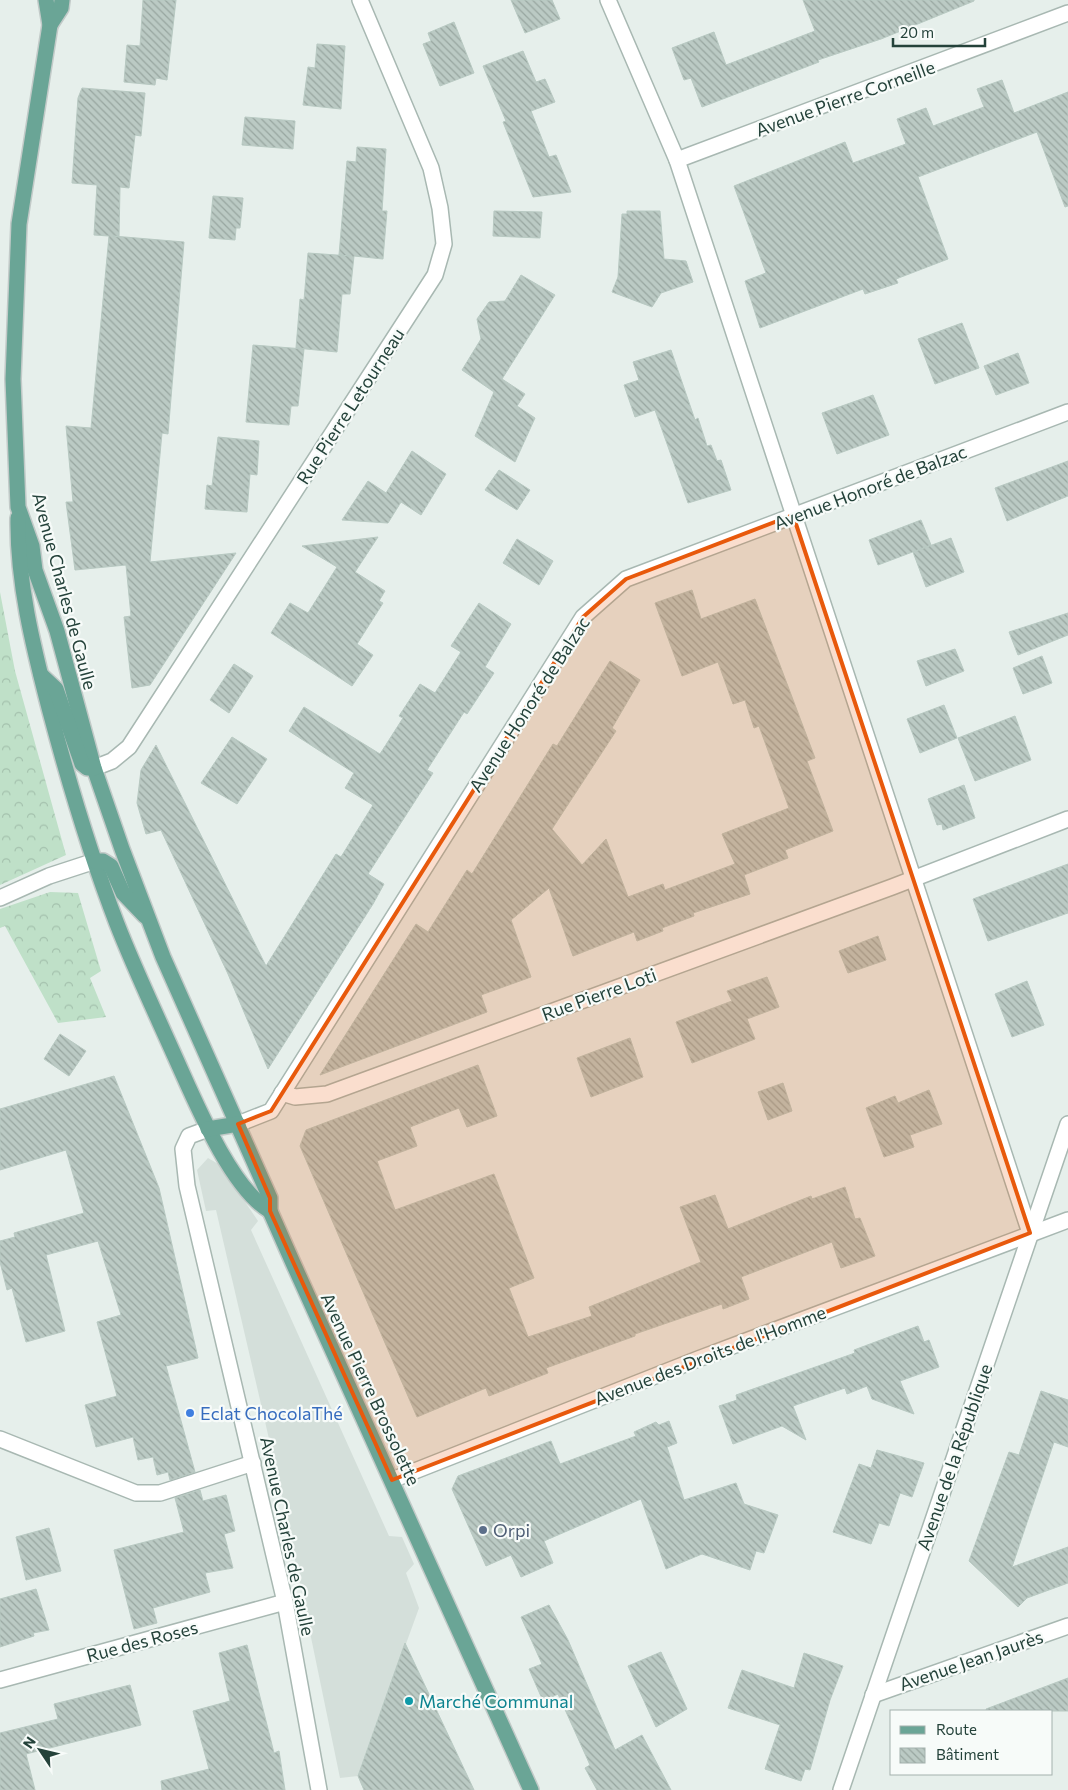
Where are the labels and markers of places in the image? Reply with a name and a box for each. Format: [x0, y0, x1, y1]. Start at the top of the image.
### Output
place label: Eclat ChocolaThé [200, 1402, 343, 1424]
marker: Eclat ChocolaThé [184, 1407, 196, 1419]
place label: Orpi [493, 1519, 530, 1541]
marker: Orpi [477, 1524, 489, 1536]
place label: Marché Communal [419, 1690, 573, 1712]
marker: Marché Communal [403, 1695, 415, 1707]

